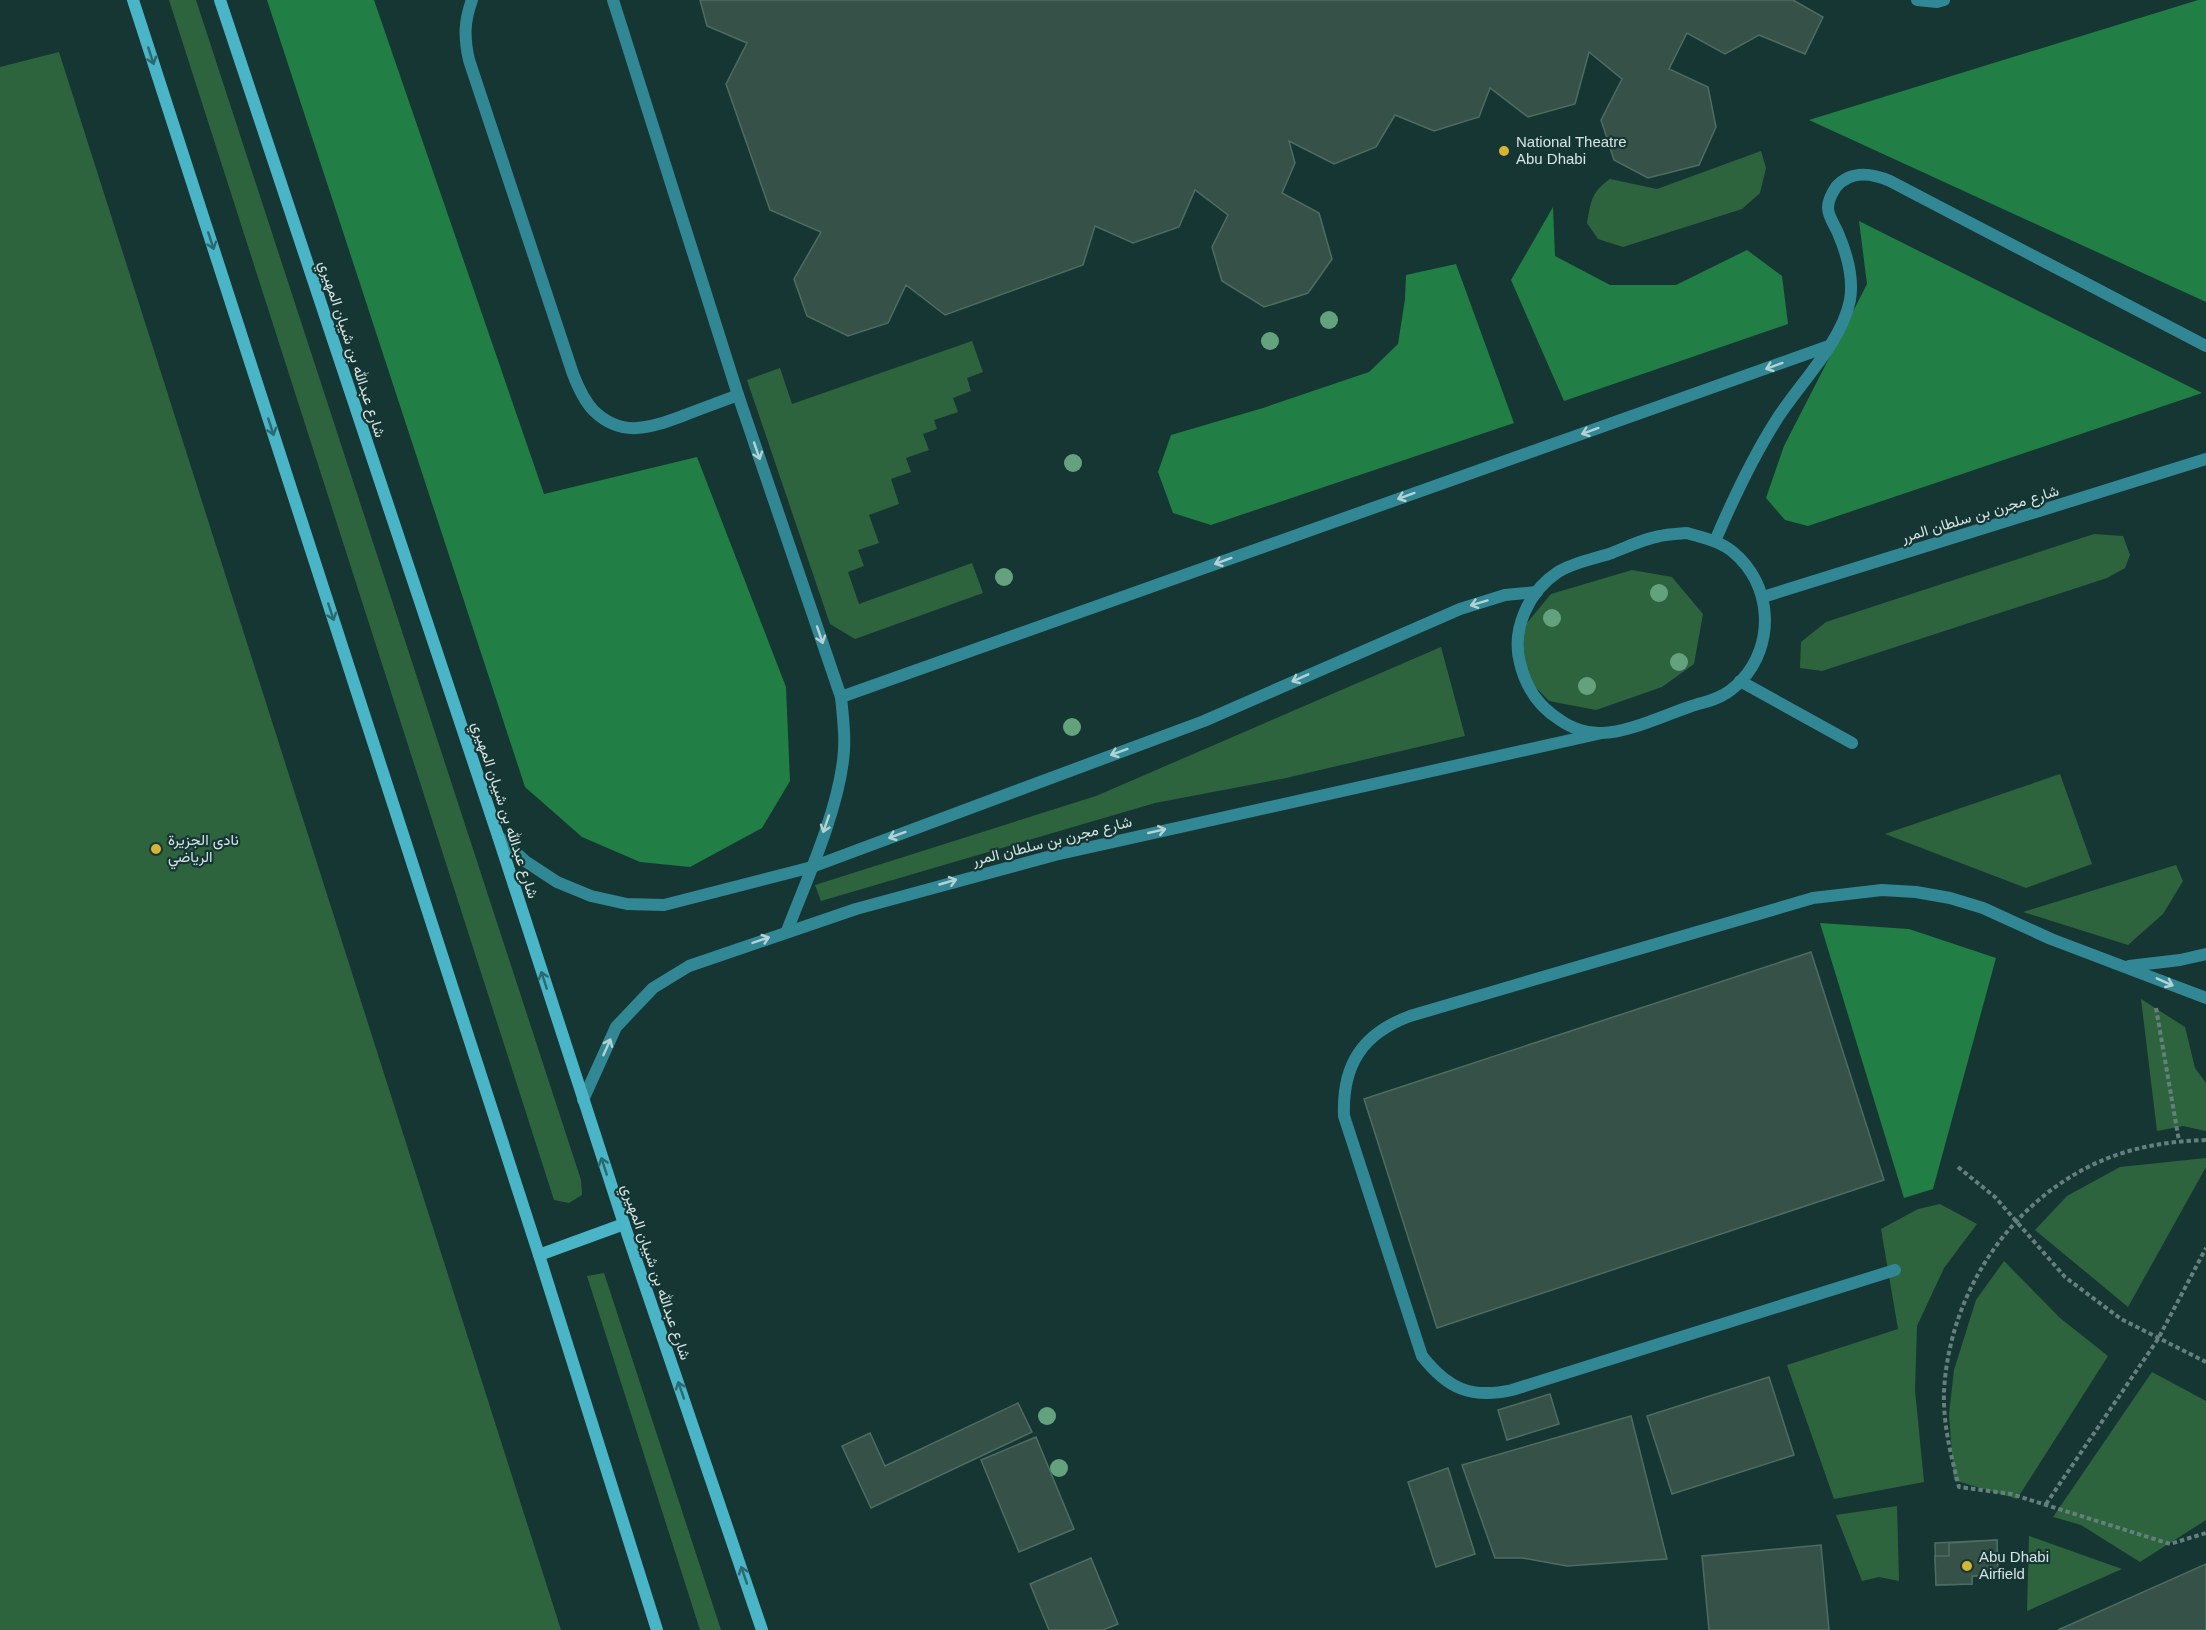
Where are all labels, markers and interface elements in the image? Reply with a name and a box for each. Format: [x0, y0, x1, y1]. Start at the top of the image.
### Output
one-way arrow [147, 46, 158, 65]
place label: National Theatre Abu Dhabi [1516, 133, 1627, 167]
marker: National Theatre Abu Dhabi [1497, 144, 1511, 158]
one-way arrow [207, 231, 218, 250]
street label: شارع عبدالله بن شيبان المهيري [311, 258, 389, 441]
one-way arrow [1765, 361, 1784, 372]
one-way arrow [267, 417, 278, 436]
one-way arrow [1581, 427, 1600, 438]
one-way arrow [752, 441, 763, 460]
street label: شارع مجرن بن سلطان المرر [1898, 481, 2062, 549]
one-way arrow [1397, 492, 1416, 503]
one-way arrow [1214, 557, 1232, 568]
one-way arrow [1470, 598, 1489, 609]
one-way arrow [326, 602, 337, 621]
one-way arrow [815, 625, 826, 644]
one-way arrow [1291, 673, 1309, 685]
street label: شارع عبدالله بن شيبان المهيري [464, 719, 542, 902]
one-way arrow [1111, 748, 1129, 759]
street label: شارع مجرن بن سلطان المرر [969, 812, 1134, 872]
one-way arrow [820, 814, 831, 833]
one-way arrow [1148, 825, 1167, 837]
one-way arrow [888, 830, 907, 841]
place label: نادى الجزيرة الرياضي [168, 831, 239, 870]
marker: نادى الجزيرة الرياضي [149, 842, 163, 856]
one-way arrow [938, 876, 957, 888]
one-way arrow [751, 934, 770, 945]
one-way arrow [538, 971, 549, 990]
one-way arrow [2156, 977, 2174, 988]
one-way arrow [602, 1038, 613, 1056]
one-way arrow [598, 1157, 609, 1176]
street label: شارع عبدالله بن شيبان المهيري [614, 1182, 695, 1364]
one-way arrow [674, 1381, 685, 1400]
place label: Abu Dhabi Airfield [1979, 1548, 2049, 1582]
marker: Abu Dhabi Airfield [1960, 1559, 1974, 1573]
one-way arrow [737, 1566, 748, 1585]

